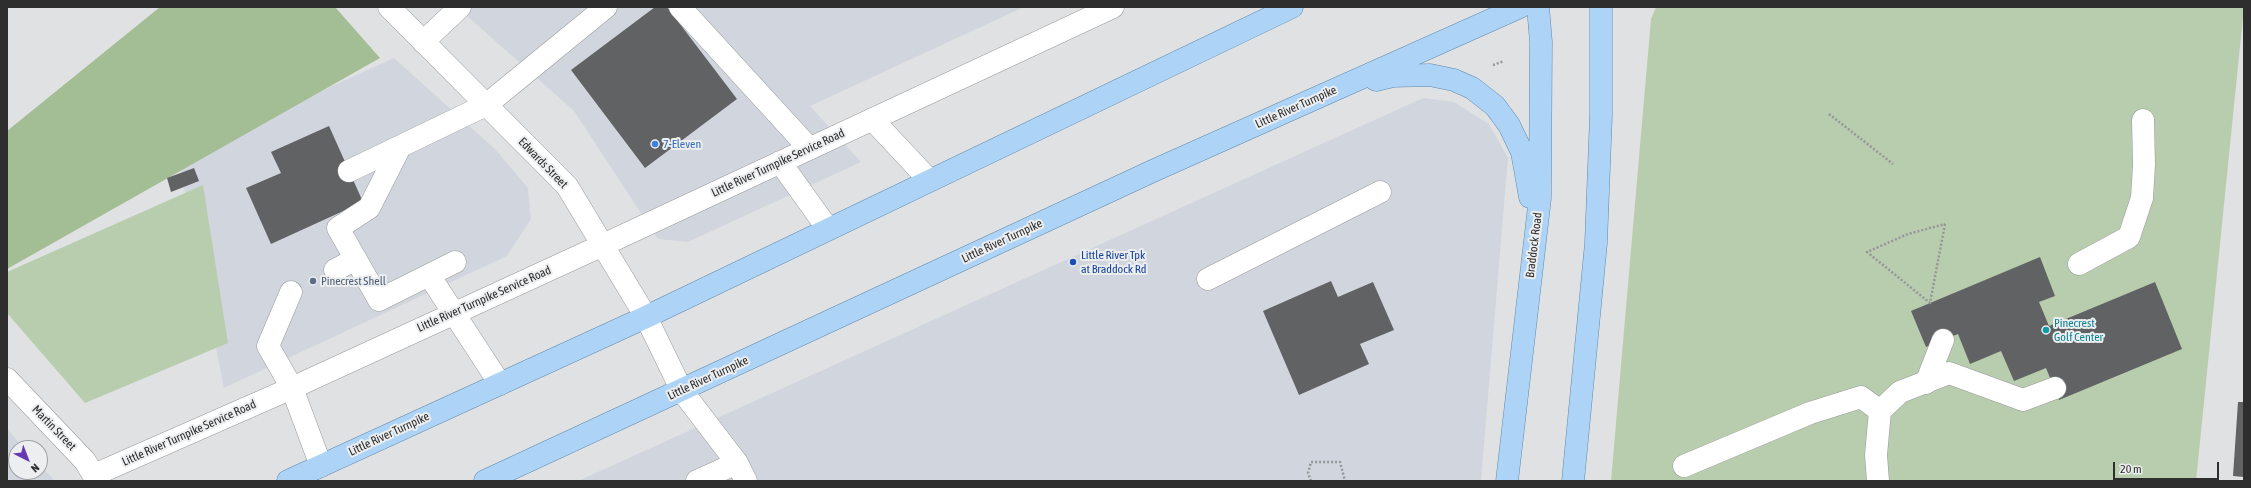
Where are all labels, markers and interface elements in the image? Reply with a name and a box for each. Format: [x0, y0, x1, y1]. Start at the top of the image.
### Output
street label: Little River Turnpike [1253, 83, 1339, 131]
street label: Little River Turnpike Service Road [709, 126, 847, 200]
street label: Edwards Street [515, 135, 571, 191]
place label: 7-Eleven [663, 137, 701, 151]
marker: 7-Eleven [650, 139, 660, 149]
street label: Braddock Road [1523, 211, 1545, 279]
street label: Little River Turnpike [959, 216, 1045, 266]
place label: Little River Tpk at Braddock Rd [1081, 248, 1146, 276]
marker: Little River Tpk at Braddock Rd [1068, 257, 1078, 267]
street label: Little River Turnpike Service Road [415, 263, 553, 335]
place label: Pinecrest Shell [321, 274, 386, 288]
marker: Pinecrest Shell [308, 276, 318, 286]
place label: Pinecrest Golf Center [2054, 316, 2103, 344]
marker: Pinecrest Golf Center [2041, 325, 2051, 335]
street label: Little River Turnpike [665, 353, 751, 403]
street label: Little River Turnpike Service Road [120, 397, 258, 469]
street label: Martin Street [29, 402, 79, 454]
street label: Little River Turnpike [346, 409, 432, 459]
north arrow [8, 440, 48, 480]
scale bar [2115, 454, 2221, 480]
text: N [29, 462, 42, 475]
text: 20 m [2120, 462, 2142, 476]

